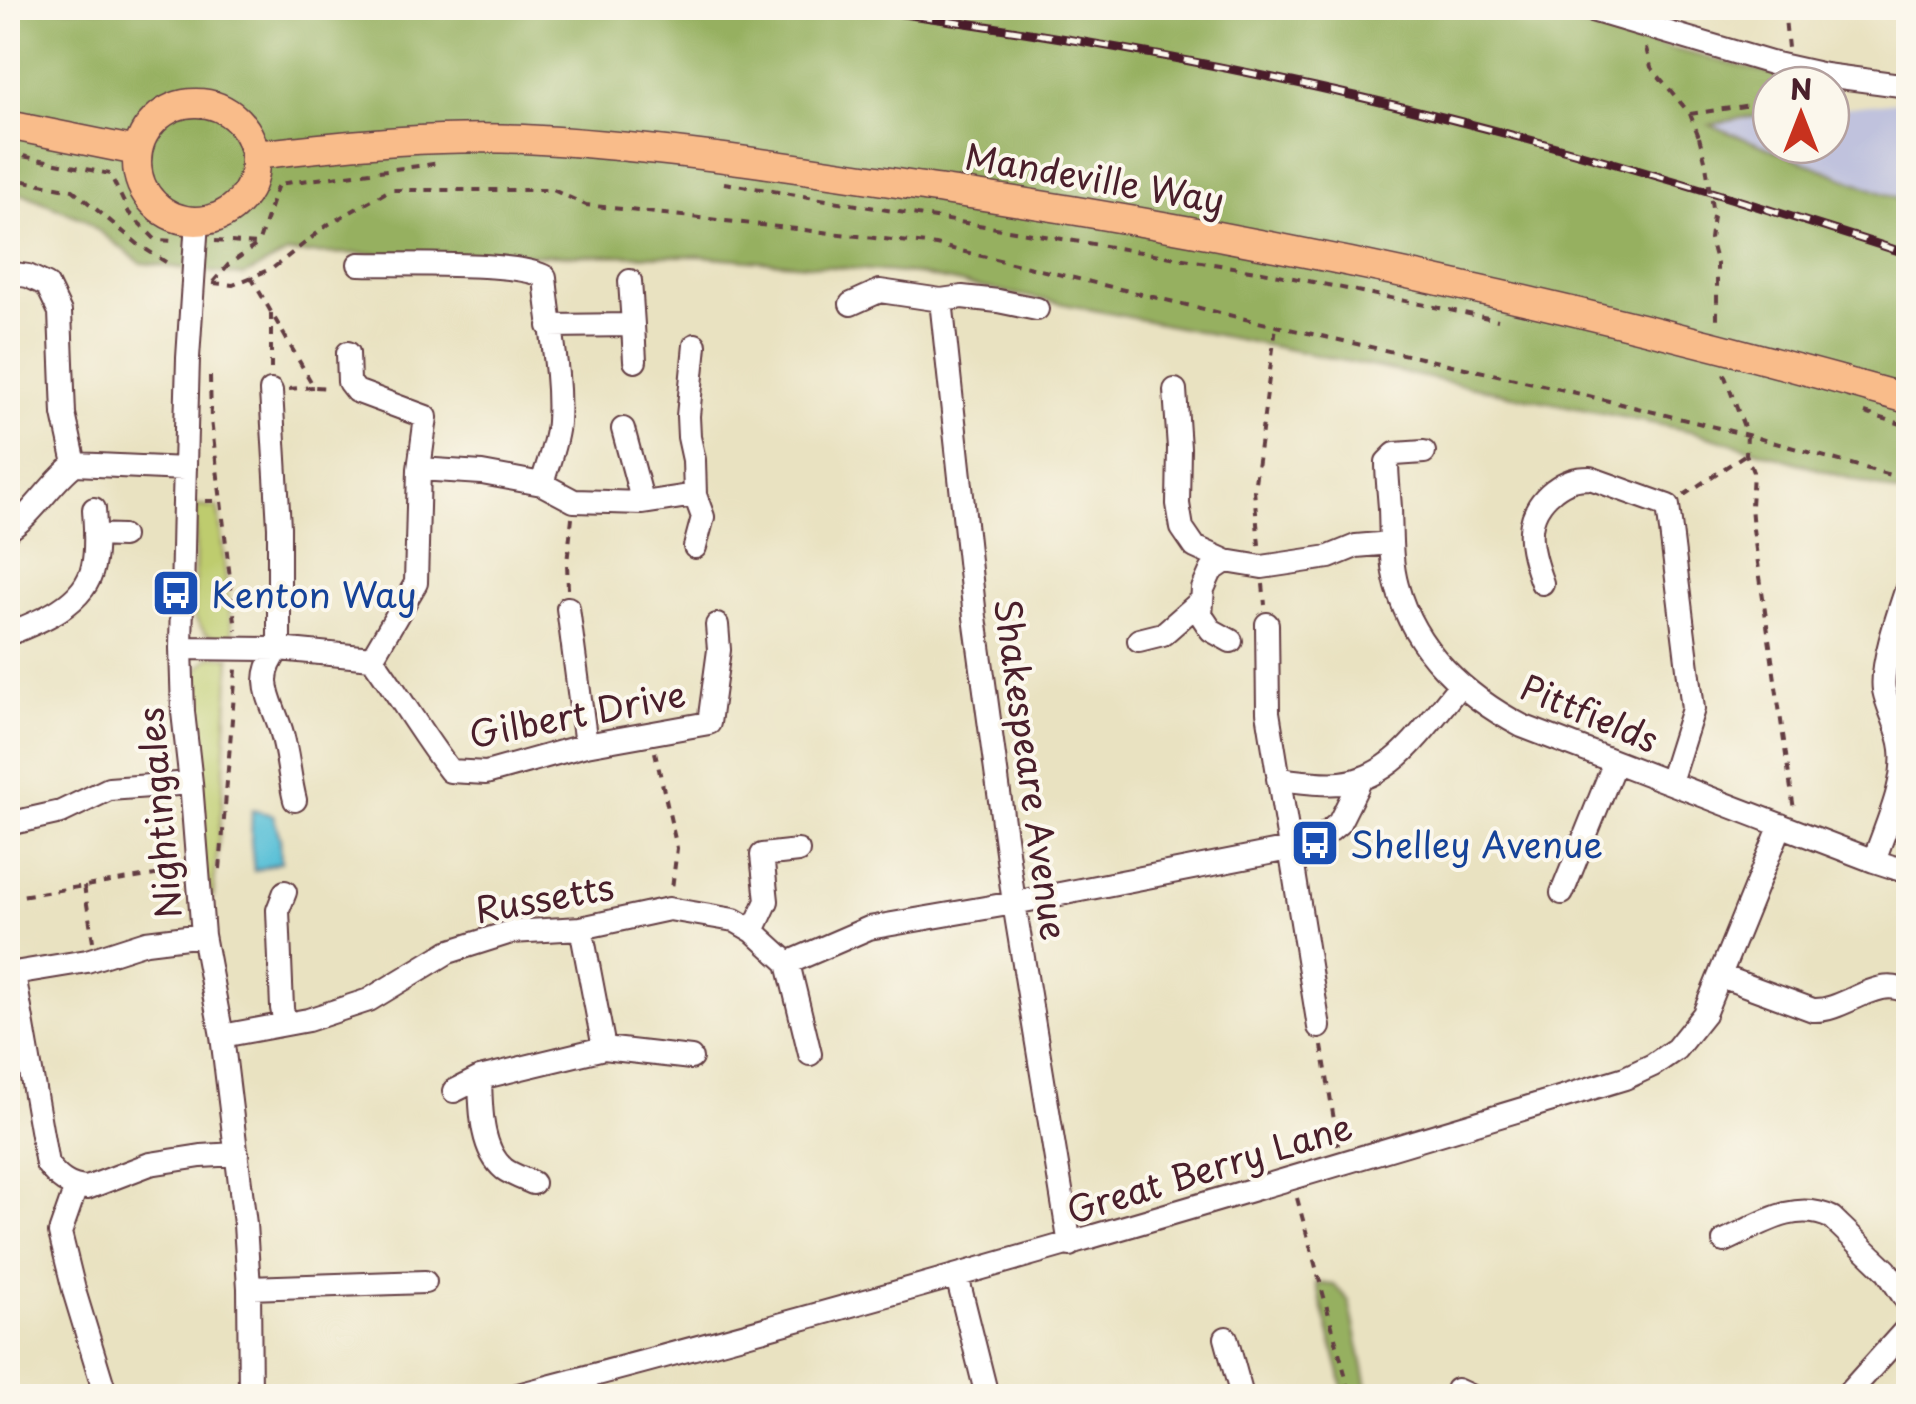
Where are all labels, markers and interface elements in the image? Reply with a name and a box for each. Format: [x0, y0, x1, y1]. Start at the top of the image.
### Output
north arrow [1751, 65, 1851, 165]
text: N [1790, 67, 1812, 110]
street label: Mandeville Way [961, 128, 1229, 226]
bus stop icon: Kenton Way [150, 567, 202, 619]
place label: Kenton Way [211, 567, 417, 620]
street label: Shakespeare Avenue [982, 595, 1082, 943]
street label: Pittfields [1513, 659, 1667, 765]
street label: Gilbert Drive [464, 666, 690, 760]
street label: Nightingales [122, 705, 194, 921]
bus stop icon: Shelley Avenue [1289, 817, 1341, 869]
place label: Shelley Avenue [1350, 817, 1603, 870]
street label: Russetts [470, 859, 618, 935]
street label: Great Berry Lane [1060, 1098, 1358, 1236]

